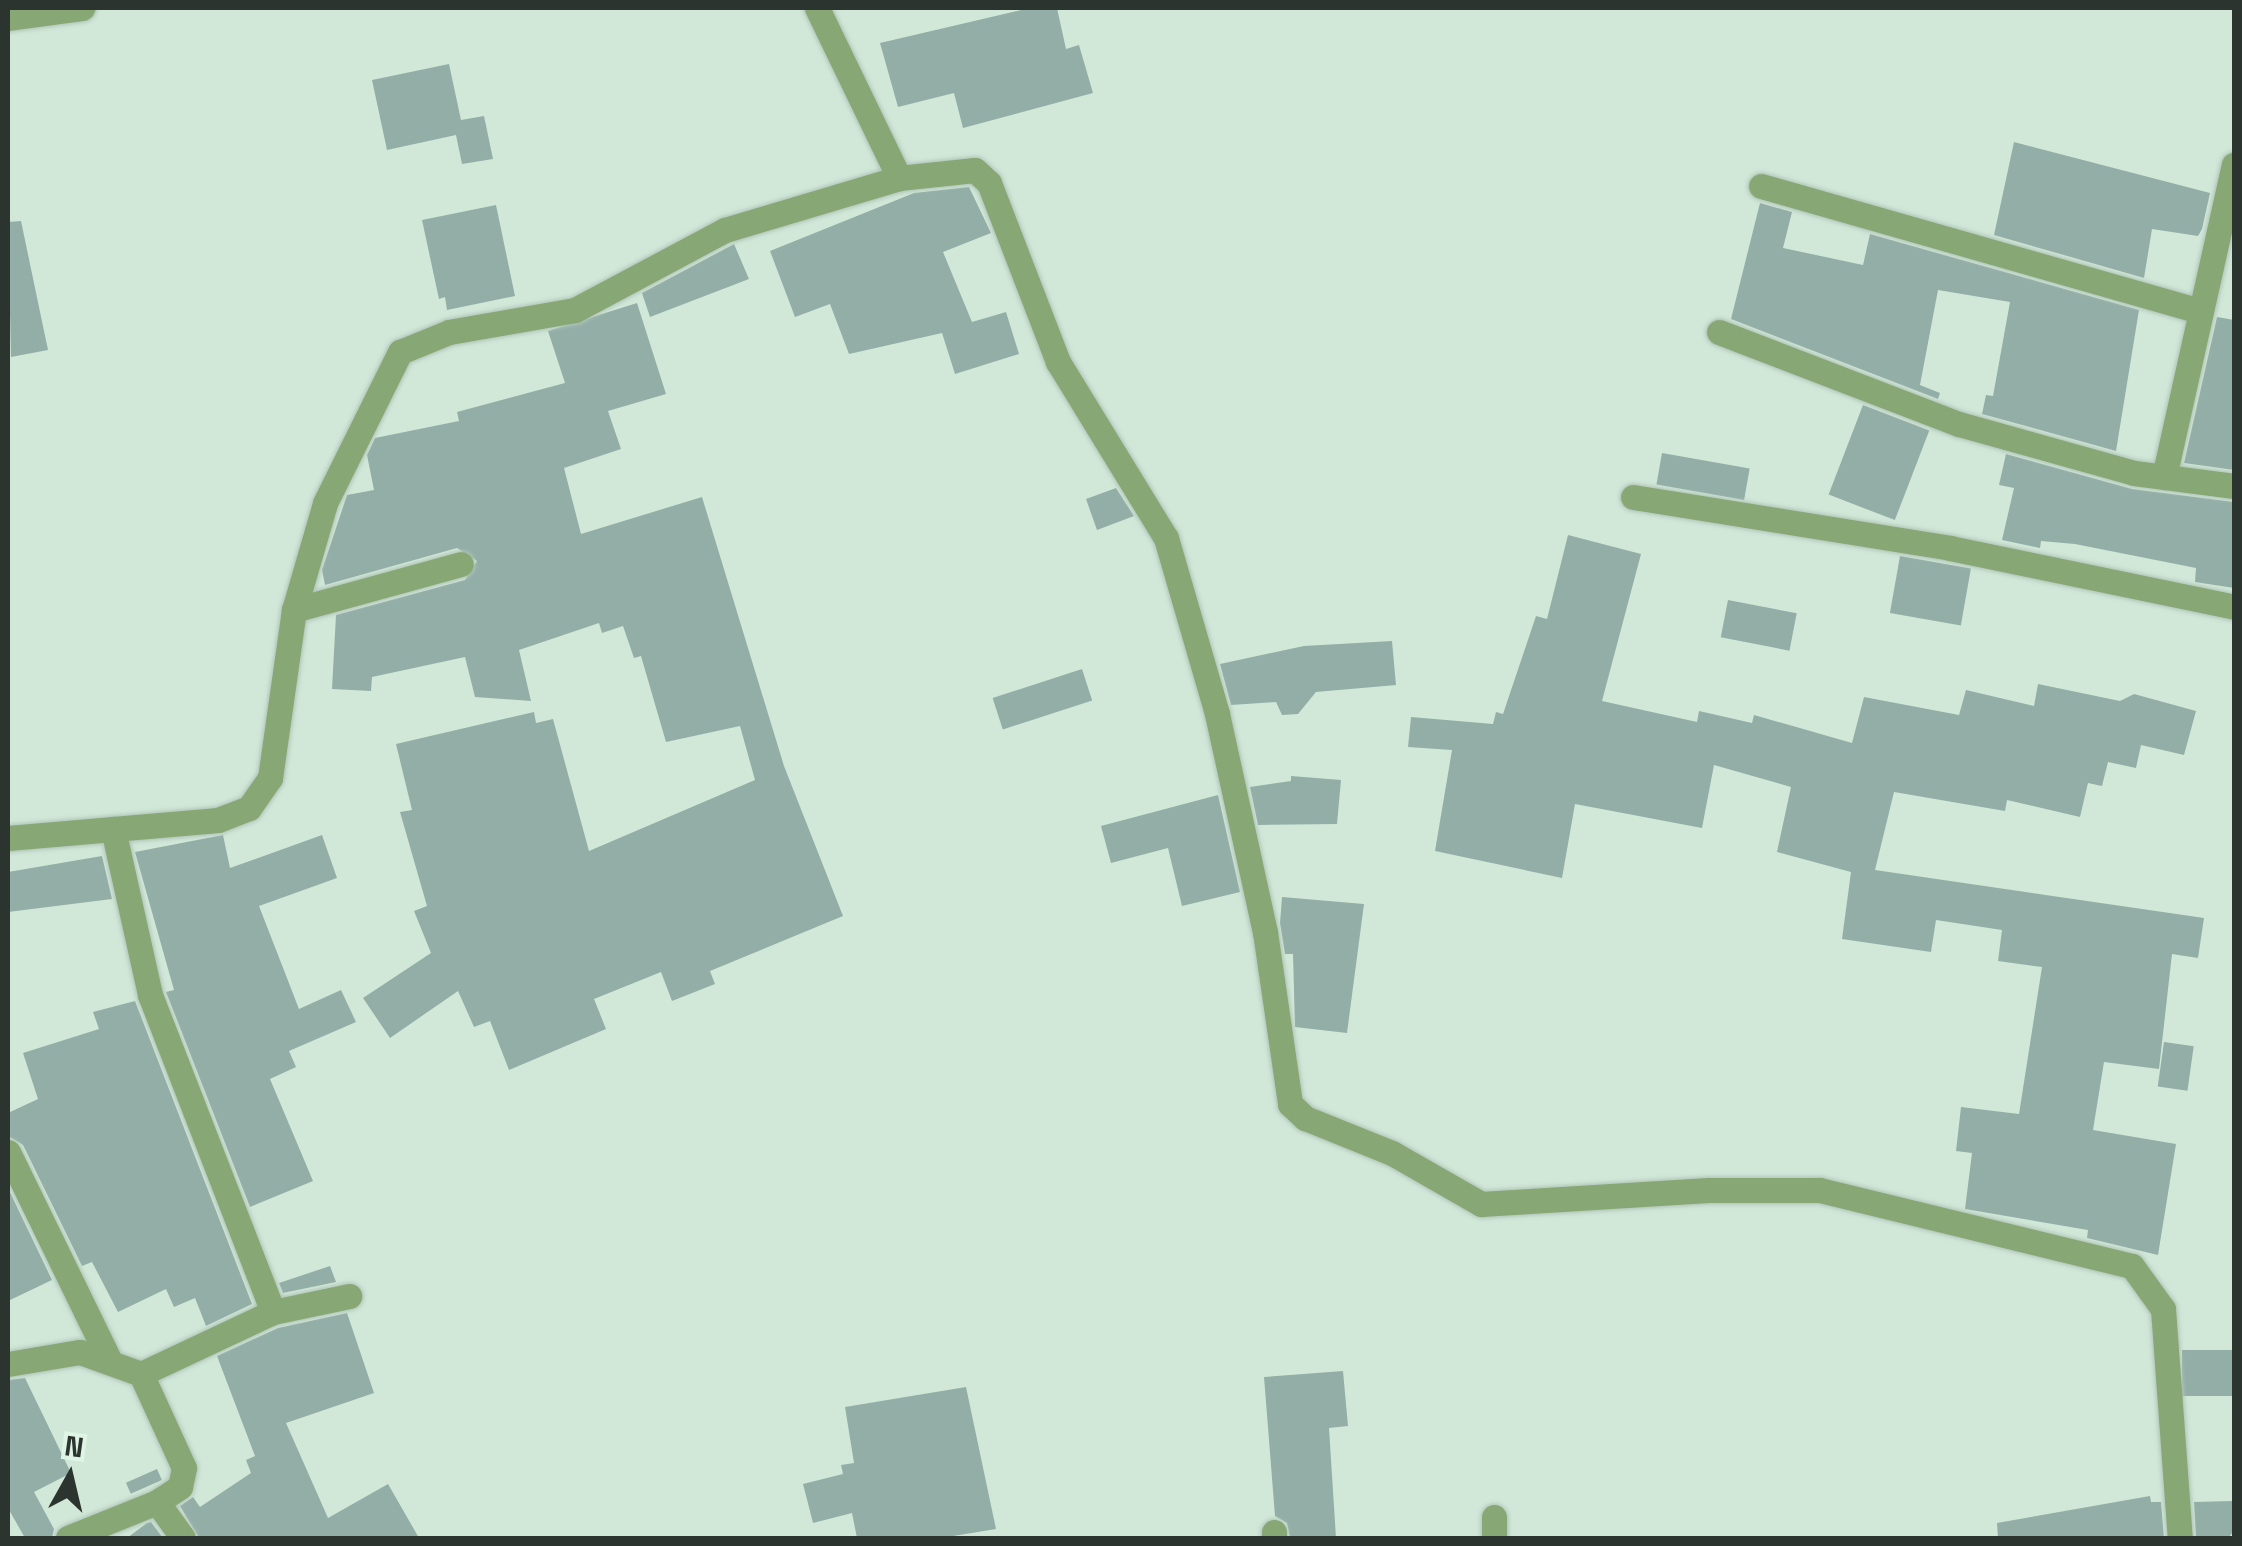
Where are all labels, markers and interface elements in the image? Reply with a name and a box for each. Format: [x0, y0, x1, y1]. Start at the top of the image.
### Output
north arrow [20, 1426, 120, 1526]
text: N [62, 1427, 86, 1465]

